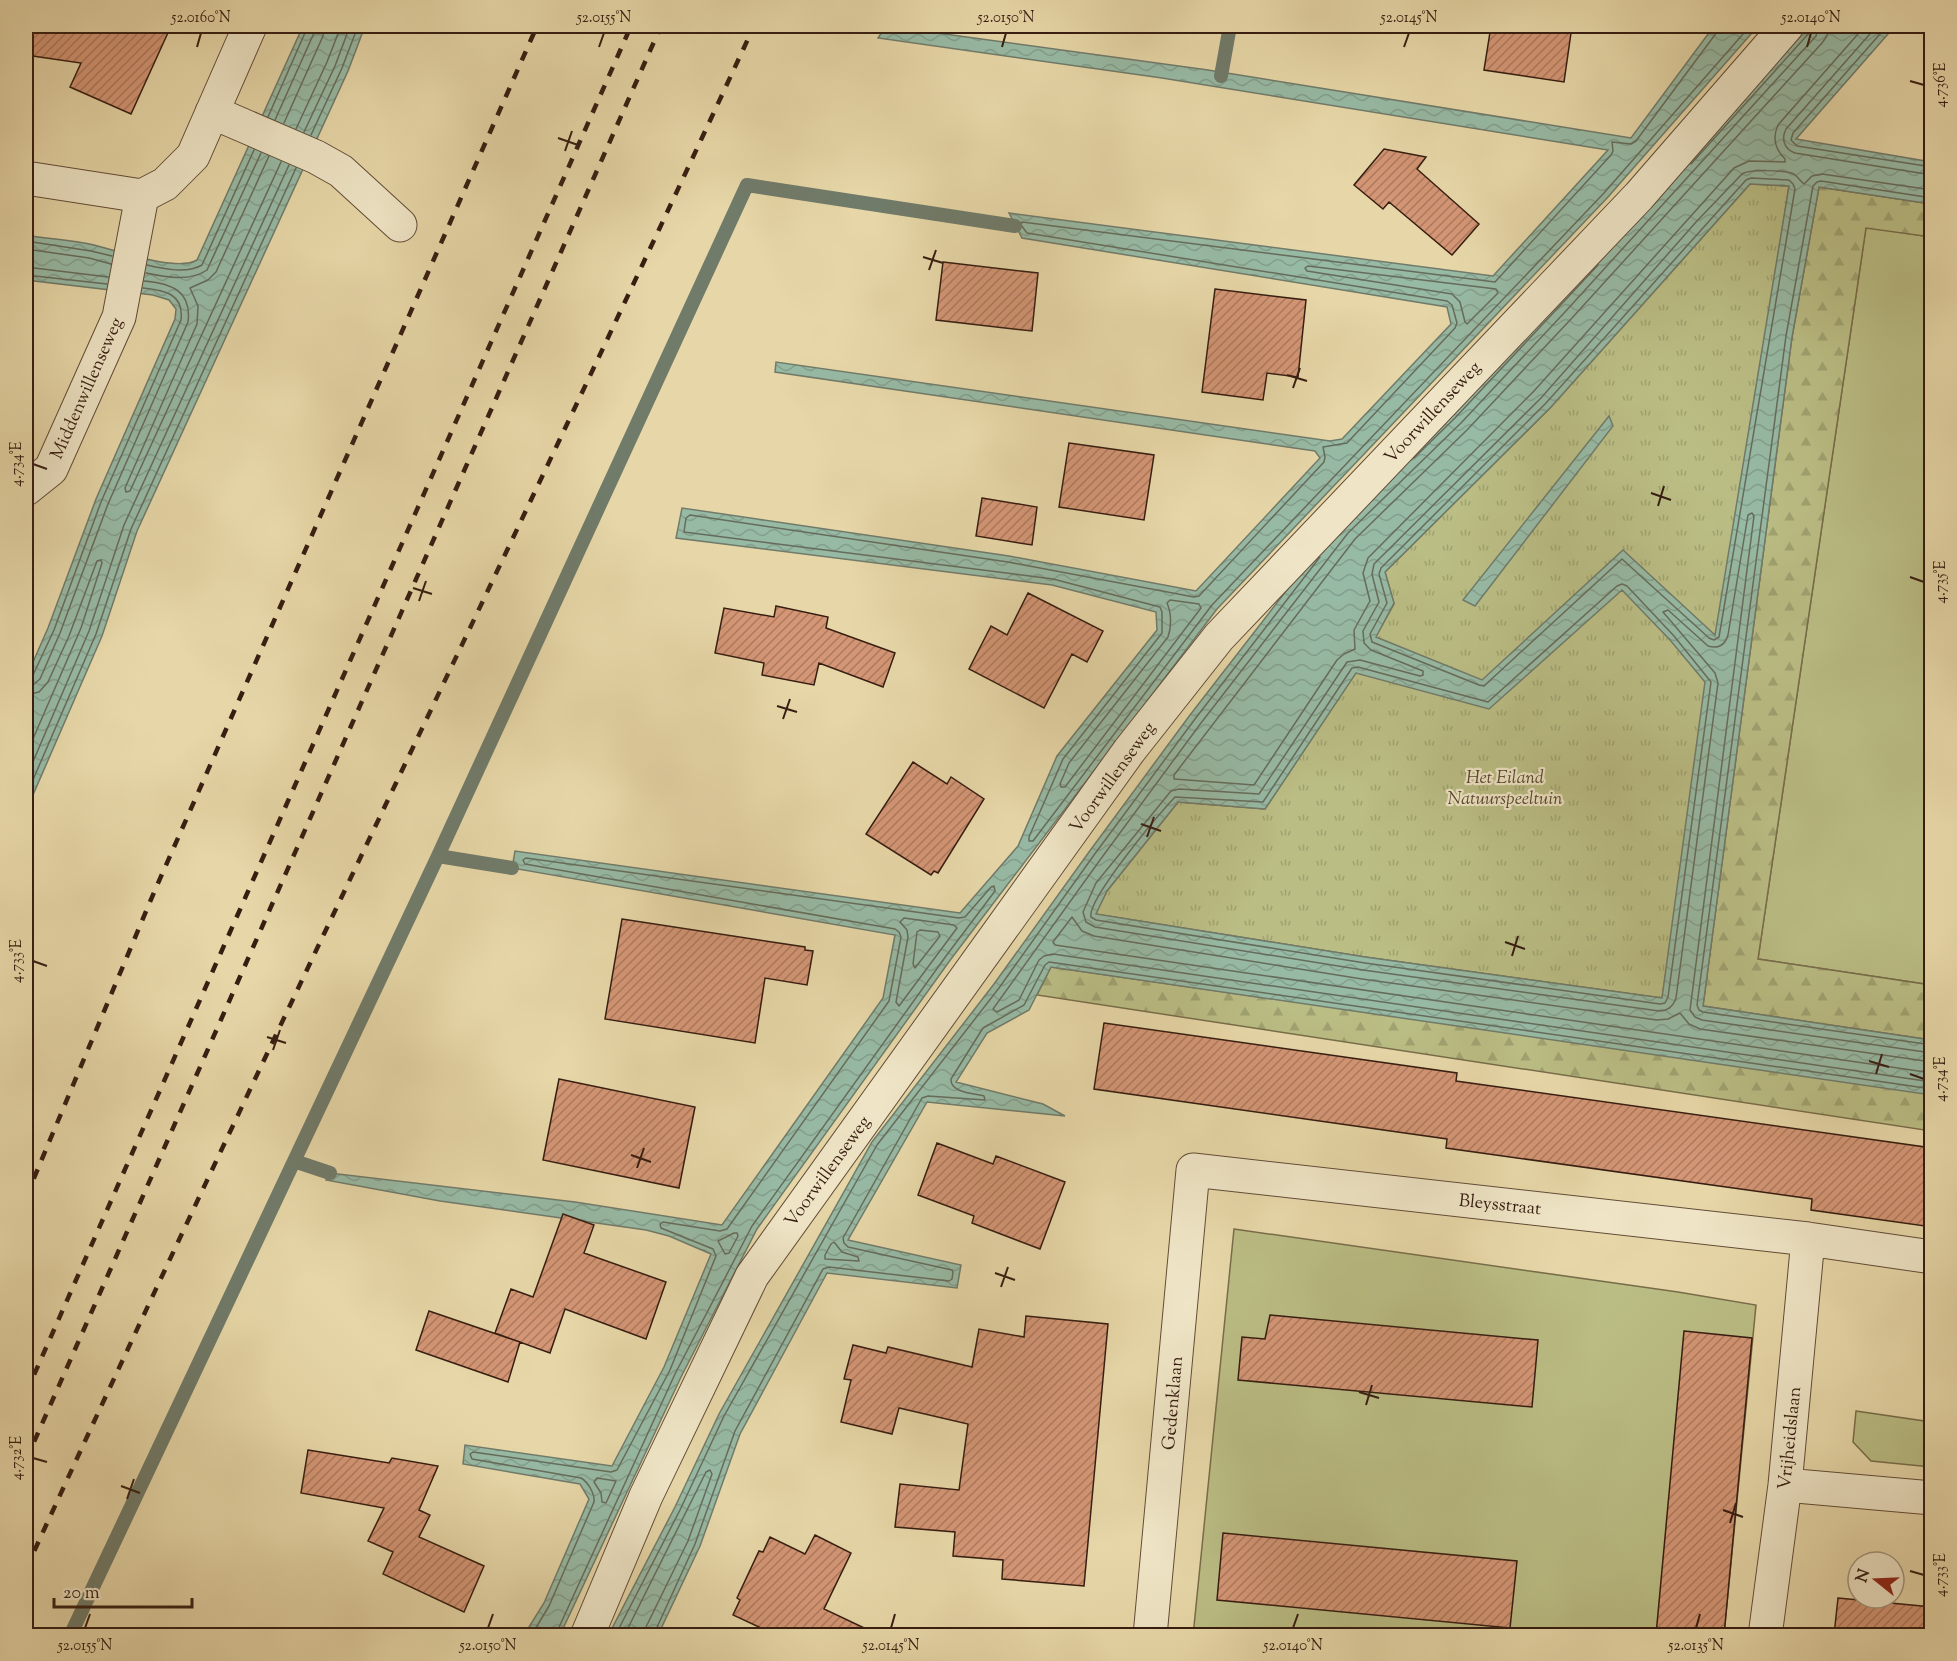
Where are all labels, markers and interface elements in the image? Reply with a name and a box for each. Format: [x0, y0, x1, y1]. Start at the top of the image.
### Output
text: 52.0160°N [170, 8, 231, 29]
text: 52.0155°N [576, 8, 631, 29]
text: 52.0150°N [976, 8, 1035, 29]
text: 52.0145°N [1380, 8, 1438, 29]
text: 52.0140°N [1780, 8, 1841, 29]
text: 4.736°E [1931, 62, 1952, 108]
street label: Middenwillenseweg [45, 314, 131, 464]
street label: Voorwillenseweg [1379, 356, 1488, 470]
text: 4.734°E [7, 441, 28, 487]
text: 4.735°E [1931, 561, 1952, 604]
street label: Voorwillenseweg [1064, 717, 1163, 839]
park label: Het Eiland Natuurspeeltuin [1447, 766, 1563, 813]
text: 4.733°E [7, 939, 28, 983]
text: 4.734°E [1931, 1056, 1952, 1102]
street label: Voorwillenseweg [779, 1111, 878, 1233]
street label: Bleysstraat [1457, 1189, 1542, 1223]
street label: Gedenklaan [1157, 1355, 1191, 1451]
street label: Vrijheidslaan [1773, 1385, 1809, 1491]
text: 4.732°E [7, 1436, 28, 1480]
north arrow [1846, 1550, 1906, 1610]
text: 4.733°E [1931, 1553, 1952, 1597]
text: N [1851, 1566, 1877, 1586]
scale bar [54, 1571, 192, 1609]
text: 20 m [63, 1581, 100, 1607]
text: 52.0155°N [57, 1636, 112, 1657]
text: 52.0150°N [458, 1636, 517, 1657]
text: 52.0145°N [862, 1636, 920, 1657]
text: 52.0140°N [1262, 1636, 1323, 1657]
text: 52.0135°N [1667, 1636, 1724, 1657]

